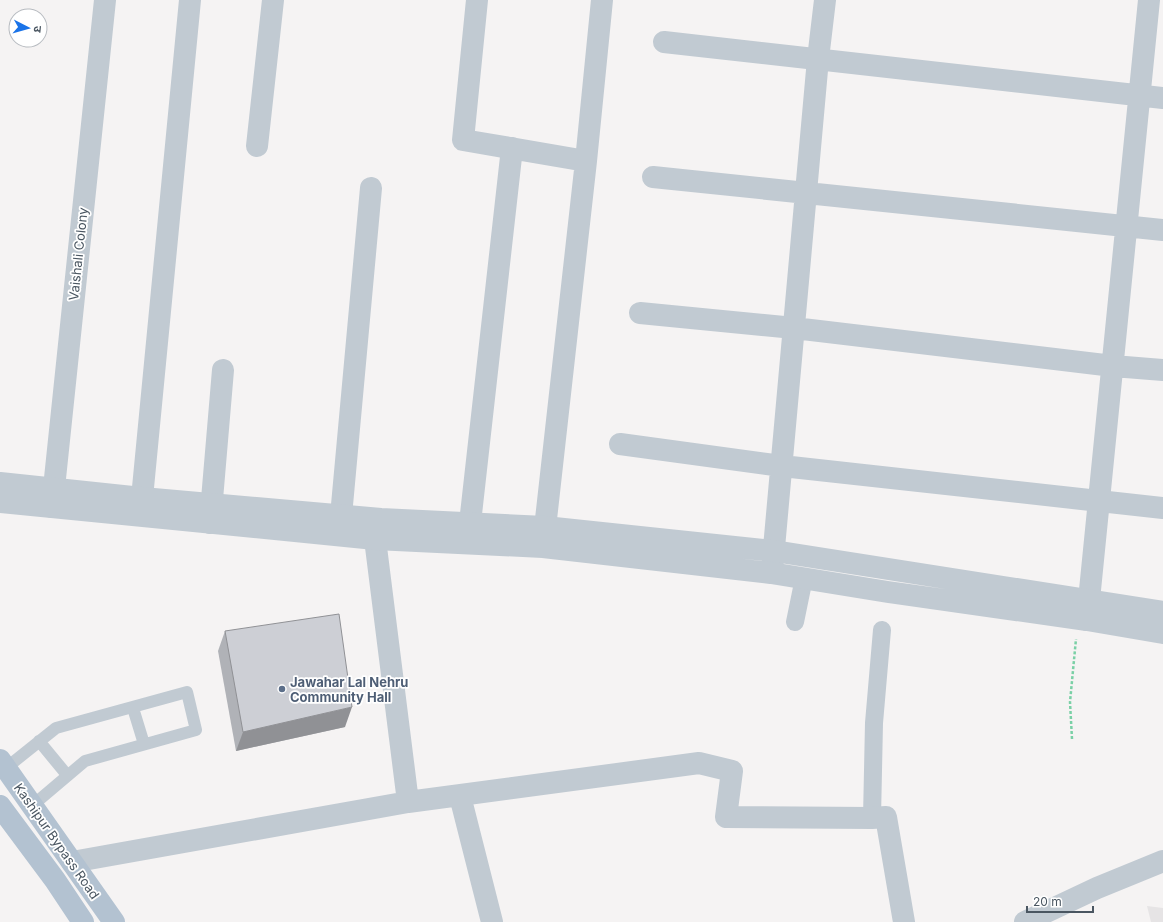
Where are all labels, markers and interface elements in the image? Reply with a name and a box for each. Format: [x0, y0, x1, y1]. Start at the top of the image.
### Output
north arrow [8, 8, 48, 48]
text: उ [31, 25, 45, 34]
street label: Vaishali Colony [65, 207, 91, 301]
place label: Jawahar Lal Nehru Community Hall [290, 674, 408, 705]
marker: Jawahar Lal Nehru Community Hall [277, 684, 287, 694]
street label: Kashipur Bypass Road [11, 780, 103, 902]
scale bar [1027, 888, 1093, 914]
text: 20 m [1033, 894, 1062, 909]

